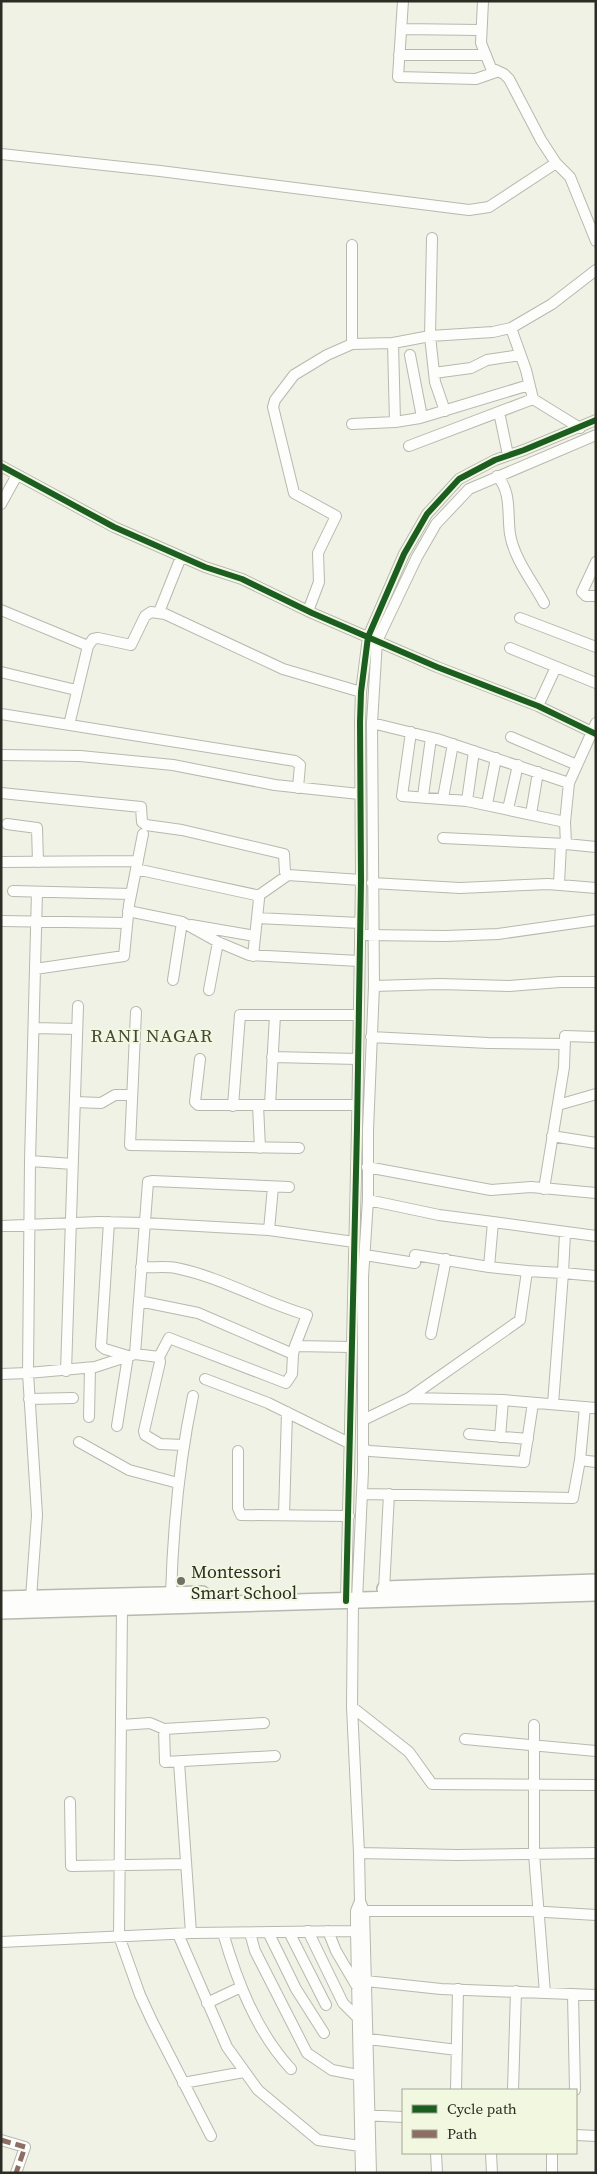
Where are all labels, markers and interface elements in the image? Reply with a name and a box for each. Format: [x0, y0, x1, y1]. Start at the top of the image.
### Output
district label: RANI NAGAR [91, 1022, 213, 1048]
place label: Montessori Smart School [191, 1559, 297, 1605]
marker: Montessori Smart School [175, 1575, 187, 1587]
legend [402, 2089, 577, 2154]
text: Cycle path [447, 2098, 517, 2119]
text: Path [447, 2123, 477, 2144]

